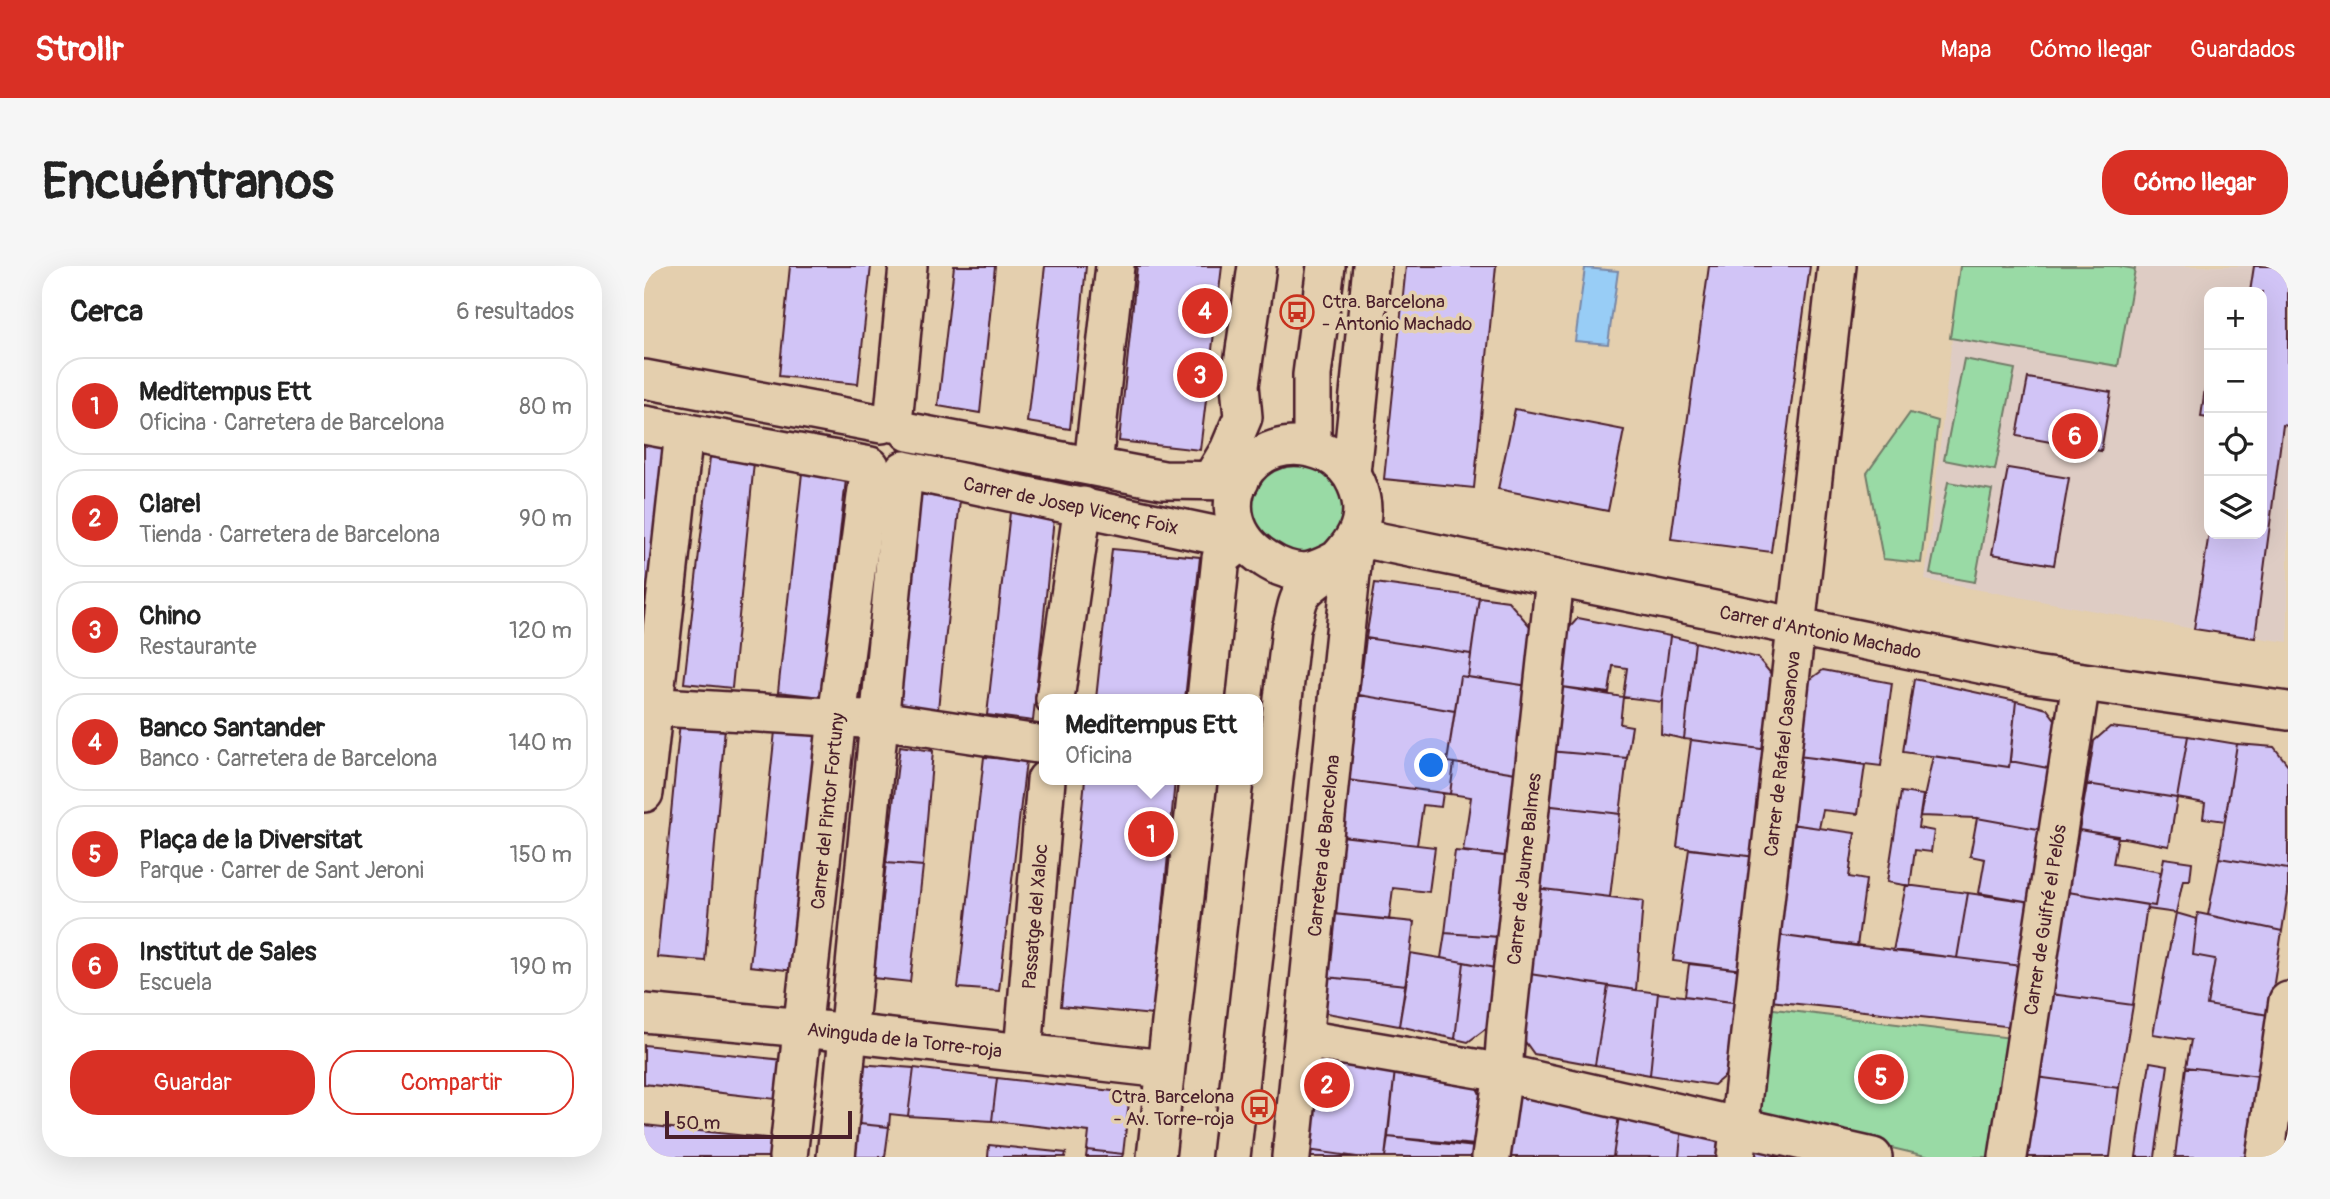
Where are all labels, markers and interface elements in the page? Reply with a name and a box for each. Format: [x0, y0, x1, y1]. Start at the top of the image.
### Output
text: Strollr [35, 29, 124, 70]
text: Mapa [1941, 35, 1992, 64]
text: Cómo llegar [2030, 35, 2152, 64]
text: Guardados [2190, 35, 2295, 64]
button: Cómo llegar [2102, 150, 2288, 215]
text: Encuéntranos [42, 152, 334, 213]
pin: 4 [1182, 285, 1228, 337]
map controls [2204, 287, 2267, 539]
button: + [2204, 287, 2267, 350]
place label: Ctra. Barcelona - Antonio Machado [1322, 290, 1472, 336]
text: Cerca [70, 293, 143, 330]
bus stop icon: Ctra. Barcelona - Antonio Machado [1278, 293, 1316, 331]
text: 6 resultados [456, 297, 574, 326]
pin: 3 [1177, 349, 1223, 401]
button: − [2204, 350, 2267, 413]
text: Meditempus Ett [139, 376, 311, 408]
text: 1 [91, 392, 100, 421]
text: 80 m [519, 392, 572, 421]
text: Oficina · Carretera de Barcelona [139, 408, 445, 437]
pin: 6 [2052, 410, 2098, 462]
button: locate [2204, 413, 2267, 476]
street label: Carrer de Josep Vicenç Foix [961, 472, 1181, 540]
button: layers [2204, 476, 2267, 539]
text: Clarel [139, 488, 201, 520]
text: 2 [89, 504, 101, 533]
text: 90 m [519, 504, 572, 533]
text: Tienda · Carretera de Barcelona [139, 520, 440, 549]
text: Chino [139, 600, 201, 632]
street label: Carrer d'Antonio Machado [1717, 600, 1923, 665]
text: 3 [89, 616, 101, 645]
text: 120 m [509, 616, 572, 645]
text: Restaurante [139, 632, 257, 661]
street label: Carrer de Rafael Casanova [1759, 649, 1806, 858]
popup [1039, 694, 1263, 785]
text: Meditempus Ett [1065, 709, 1237, 741]
text: Banco Santander [139, 712, 325, 744]
street label: Carrer del Pintor Fortuny [806, 712, 850, 911]
text: 4 [88, 728, 102, 757]
text: 140 m [509, 728, 572, 757]
text: Oficina [1065, 741, 1132, 770]
text: Banco · Carretera de Barcelona [139, 744, 437, 773]
your location [1414, 748, 1448, 782]
street label: Carretera de Barcelona [1303, 754, 1345, 938]
street label: Carrer de Jaume Balmes [1502, 771, 1547, 966]
pin: 1 [1128, 808, 1174, 860]
street label: Carrer de Guifré el Pelós [2019, 822, 2072, 1017]
text: Plaça de la Diversitat [139, 824, 362, 856]
text: 5 [89, 840, 101, 869]
text: 150 m [509, 840, 572, 869]
street label: Passatge del Xaloc [1017, 842, 1054, 990]
text: Parque · Carrer de Sant Jeroni [139, 856, 424, 885]
text: Institut de Sales [139, 936, 316, 968]
text: 6 [88, 952, 102, 981]
text: 190 m [510, 952, 572, 981]
text: Escuela [139, 968, 212, 997]
street label: Avinguda de la Torre-roja [806, 1017, 1003, 1063]
button: Guardar [70, 1050, 315, 1115]
button: Compartir [329, 1050, 574, 1115]
pin: 5 [1858, 1051, 1904, 1103]
pin: 2 [1304, 1059, 1350, 1111]
place label: Ctra. Barcelona - Av. Torre-roja [1111, 1085, 1234, 1131]
bus stop icon: Ctra. Barcelona - Av. Torre-roja [1240, 1088, 1278, 1126]
scale bar [665, 1108, 852, 1140]
text: 50 m [676, 1111, 720, 1135]

